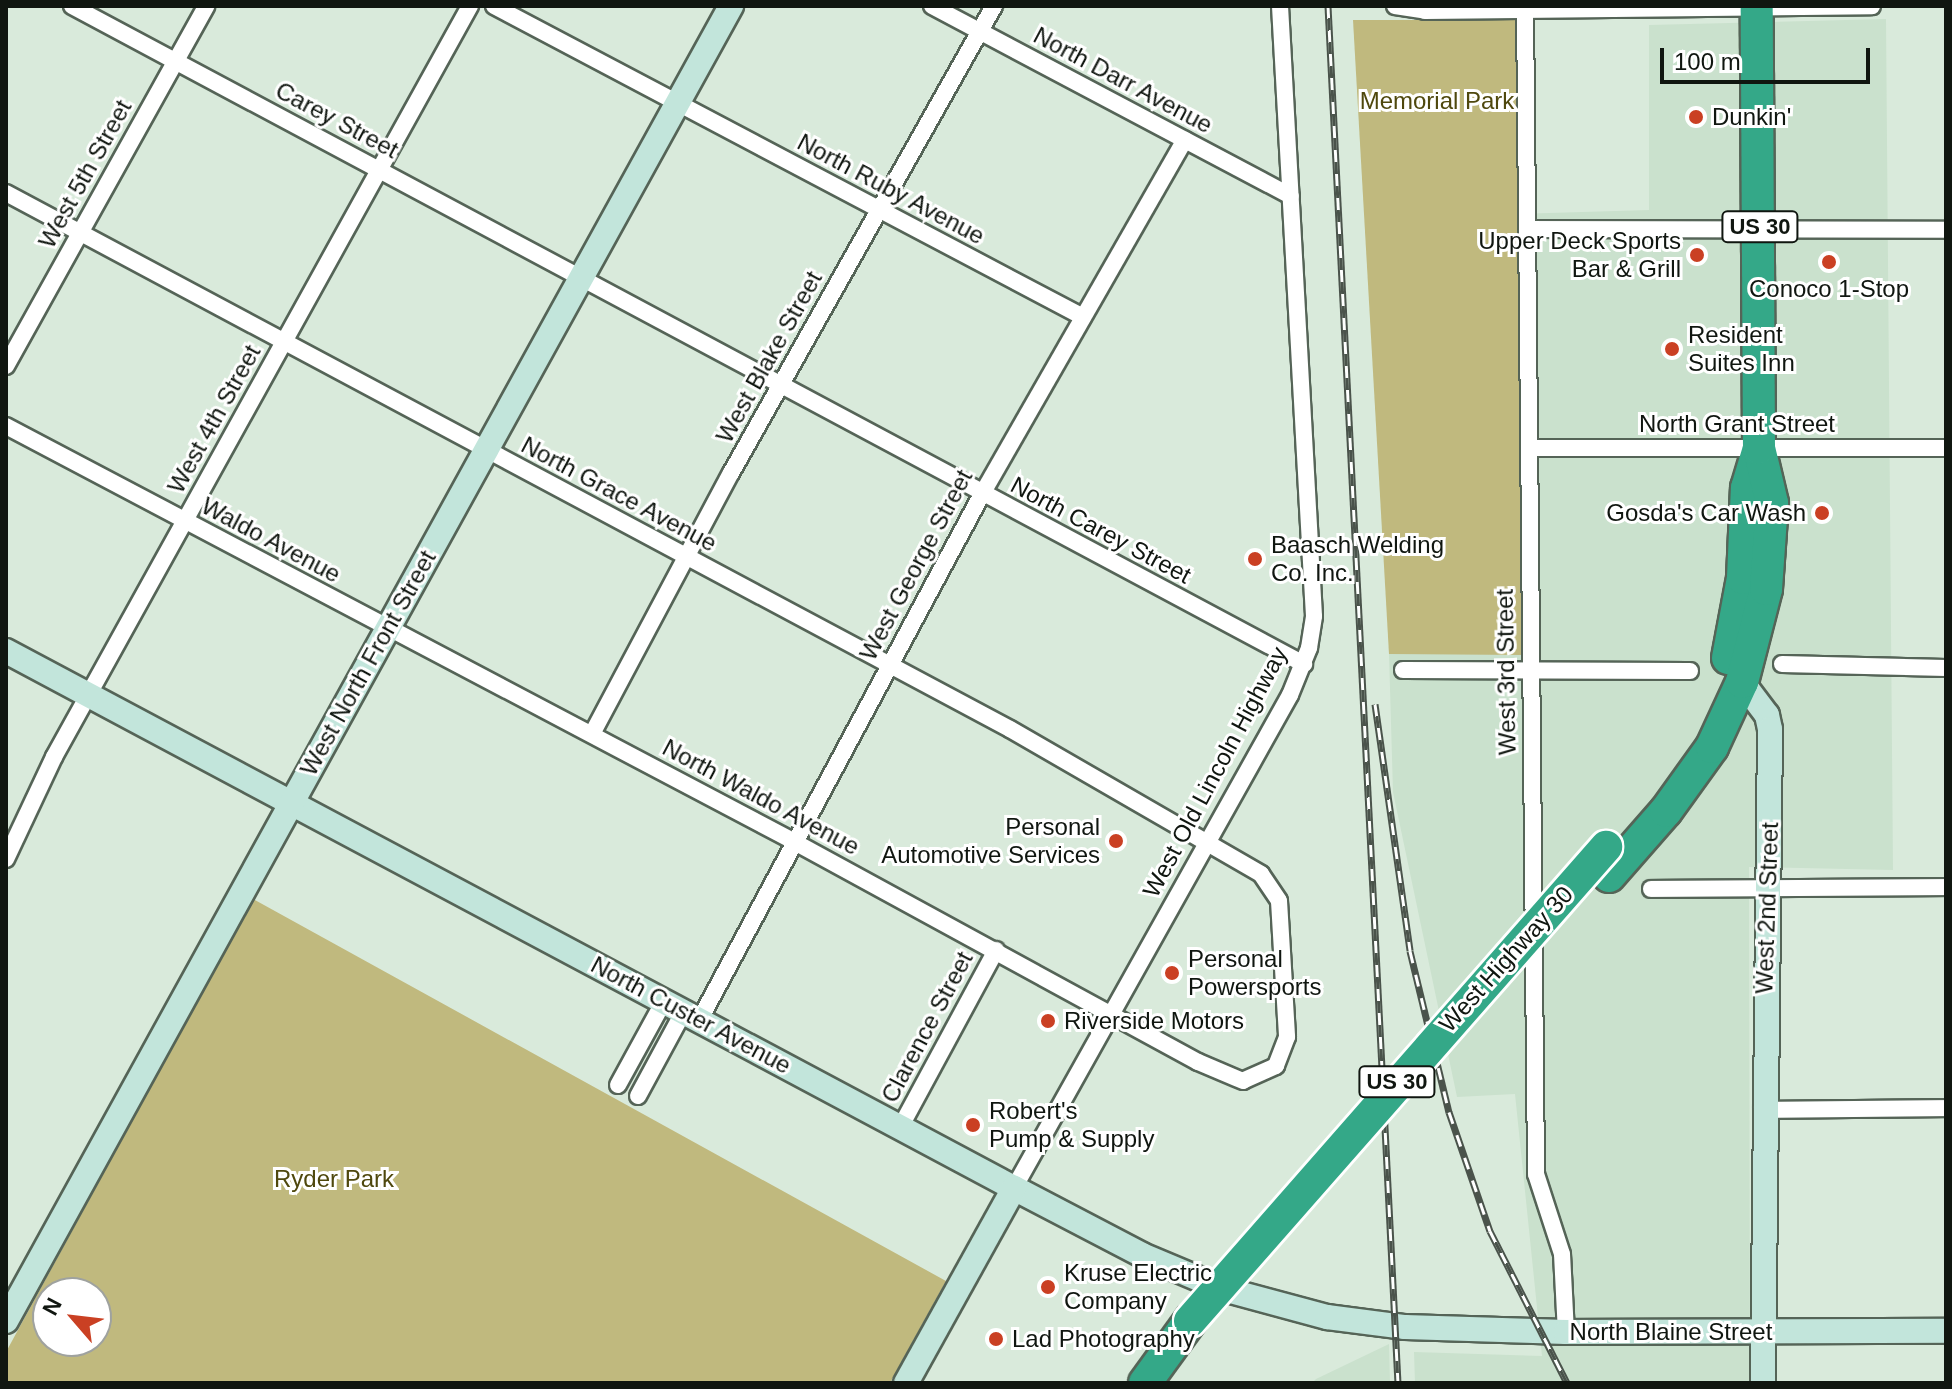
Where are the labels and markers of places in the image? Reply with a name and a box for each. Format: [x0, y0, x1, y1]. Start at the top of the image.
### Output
place label: Dunkin' [1712, 103, 1791, 131]
marker: Dunkin' [1687, 108, 1705, 126]
place label: Upper Deck Sports Bar & Grill [1478, 227, 1681, 283]
marker: Upper Deck Sports Bar & Grill [1688, 246, 1706, 264]
marker: Conoco 1-Stop [1820, 253, 1838, 271]
place label: Conoco 1-Stop [1749, 275, 1909, 303]
place label: Resident Suites Inn [1688, 321, 1795, 377]
marker: Resident Suites Inn [1663, 340, 1681, 358]
place label: Gosda's Car Wash [1606, 499, 1806, 527]
marker: Gosda's Car Wash [1813, 504, 1831, 522]
place label: Baasch Welding Co. Inc. [1271, 531, 1444, 587]
marker: Baasch Welding Co. Inc. [1246, 550, 1264, 568]
place label: Personal Automotive Services [881, 813, 1100, 869]
marker: Personal Automotive Services [1107, 832, 1125, 850]
place label: Personal Powersports [1188, 945, 1321, 1001]
marker: Personal Powersports [1163, 964, 1181, 982]
place label: Riverside Motors [1064, 1007, 1244, 1035]
marker: Riverside Motors [1039, 1012, 1057, 1030]
place label: Robert's Pump & Supply [989, 1097, 1154, 1153]
marker: Robert's Pump & Supply [964, 1116, 982, 1134]
place label: Kruse Electric Company [1064, 1259, 1212, 1315]
marker: Kruse Electric Company [1039, 1278, 1057, 1296]
place label: Lad Photography [1012, 1325, 1195, 1353]
marker: Lad Photography [987, 1330, 1005, 1348]

